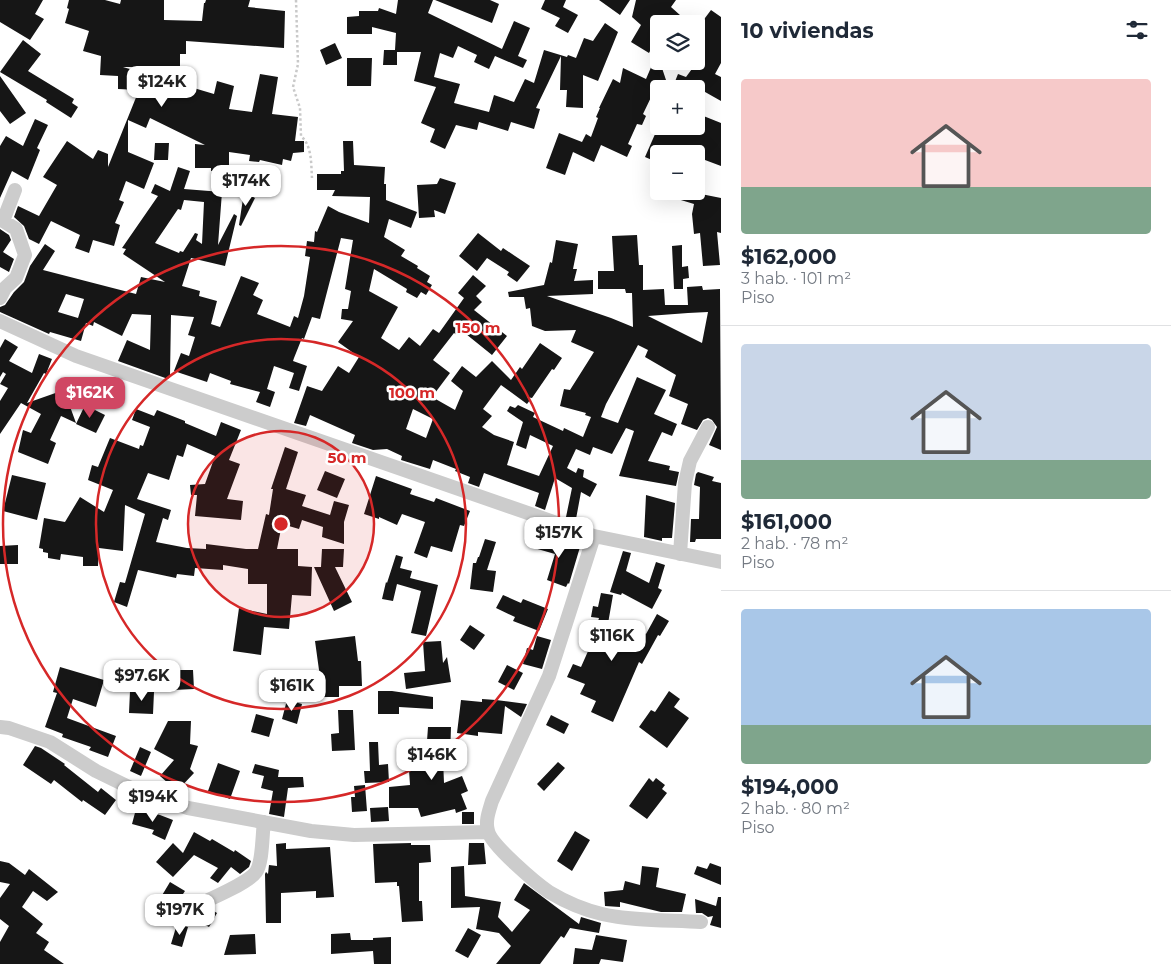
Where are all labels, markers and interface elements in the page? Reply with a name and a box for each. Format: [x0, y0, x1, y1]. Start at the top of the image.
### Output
map controls [650, 15, 705, 200]
button: layers [650, 15, 705, 70]
icon: filters [1123, 16, 1151, 44]
text: 10 viviendas [741, 18, 874, 43]
pin: $124K [127, 66, 197, 108]
text: $124K [138, 72, 186, 91]
button: + [650, 80, 705, 135]
icon: home [901, 111, 991, 201]
button: − [650, 145, 705, 200]
pin: $174K [211, 164, 281, 207]
text: $174K [222, 171, 270, 190]
text: $162,000 [741, 244, 836, 269]
text: 3 hab. · 101 m² [741, 269, 851, 288]
text: Piso [741, 288, 775, 307]
text: 150 m [456, 318, 500, 337]
pin: $162K [55, 376, 125, 419]
icon: home [901, 377, 991, 467]
text: $162K [66, 383, 114, 402]
text: 100 m [389, 383, 435, 402]
text: 50 m [327, 448, 367, 467]
text: $161,000 [741, 509, 832, 534]
centre of rings [272, 515, 290, 533]
pin: $157K [524, 516, 594, 559]
text: $157K [535, 523, 583, 542]
text: 2 hab. · 78 m² [741, 534, 848, 553]
text: Piso [741, 553, 775, 572]
pin: $116K [577, 620, 647, 662]
text: $116K [590, 626, 634, 645]
icon: home [901, 642, 991, 732]
pin: $97.6K [101, 660, 183, 702]
text: $97.6K [114, 666, 170, 685]
pin: $161K [257, 670, 327, 712]
text: $161K [270, 676, 314, 695]
pin: $146K [397, 738, 467, 781]
text: $146K [407, 745, 457, 764]
text: $194,000 [741, 774, 839, 799]
pin: $194K [118, 780, 188, 823]
text: $194K [128, 787, 178, 806]
text: 2 hab. · 80 m² [741, 799, 850, 818]
text: Piso [741, 818, 775, 837]
pin: $197K [145, 894, 215, 936]
text: $197K [156, 900, 204, 919]

